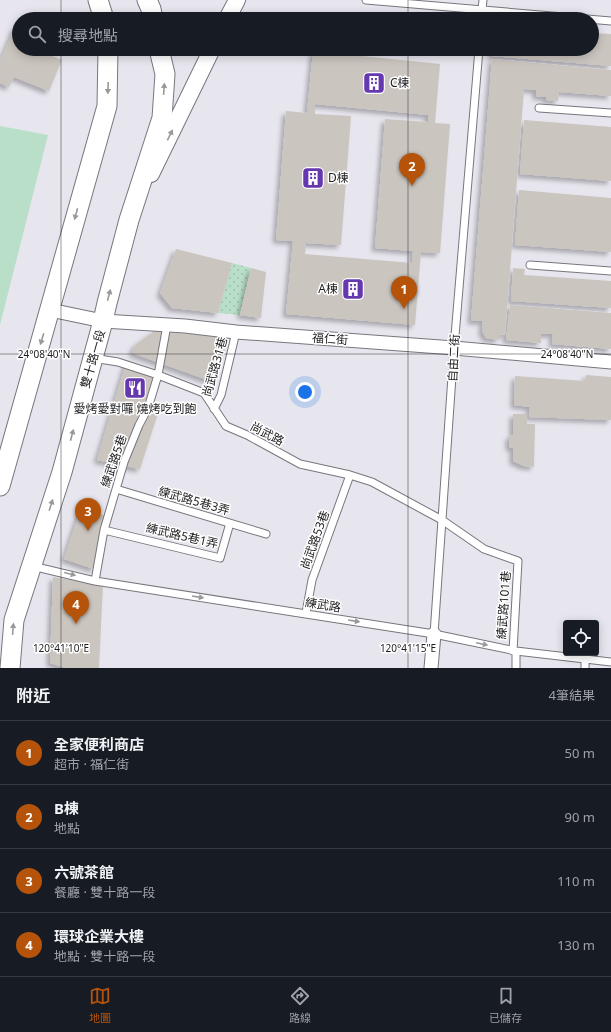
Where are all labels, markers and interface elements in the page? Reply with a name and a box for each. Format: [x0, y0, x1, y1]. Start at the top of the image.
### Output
search box [12, 12, 599, 56]
icon: search [26, 23, 48, 45]
text: 搜尋地點 [58, 25, 118, 45]
building icon: C棟 [361, 70, 387, 96]
place label: C棟 [390, 74, 410, 91]
one-way arrow [104, 82, 111, 94]
one-way arrow [160, 83, 167, 95]
one-way arrow [167, 129, 173, 140]
pin: 2 [399, 153, 425, 186]
building icon: D棟 [300, 165, 326, 191]
place label: D棟 [328, 169, 349, 186]
one-way arrow [73, 207, 79, 220]
building icon: A棟 [340, 276, 366, 302]
pin: 1 [391, 276, 417, 309]
place label: A棟 [318, 280, 338, 297]
one-way arrow [106, 289, 112, 301]
street label: 雙十路一段 [76, 328, 109, 390]
street label: 福仁街 [311, 329, 349, 348]
one-way arrow [38, 333, 44, 345]
street label: 自由二街 [444, 334, 463, 382]
street label: 尚武路31巷 [198, 335, 231, 399]
text: 24°08'40"N [18, 347, 70, 361]
text: 24°08'40"N [541, 347, 593, 361]
restaurant icon: 愛烤愛對囉 燒烤吃到飽 [122, 375, 148, 401]
your location [295, 382, 315, 402]
place label: 愛烤愛對囉 燒烤吃到飽 [73, 400, 197, 417]
street label: 尚武路 [247, 418, 287, 450]
one-way arrow [69, 428, 75, 440]
street label: 練武路5巷 [97, 432, 130, 490]
street label: 練武路5巷3弄 [156, 482, 232, 519]
pin: 3 [75, 498, 101, 531]
one-way arrow [49, 499, 55, 511]
street label: 尚武路53巷 [296, 508, 333, 572]
street label: 練武路5巷1弄 [144, 519, 220, 552]
street label: 練武路101巷 [493, 570, 514, 640]
one-way arrow [63, 572, 76, 578]
pin: 4 [63, 591, 89, 624]
street label: 練武路 [304, 593, 342, 616]
one-way arrow [191, 594, 204, 600]
one-way arrow [348, 618, 360, 624]
map controls [563, 620, 599, 656]
button: locate [563, 620, 599, 656]
one-way arrow [10, 623, 17, 635]
text: 120°41'10"E [33, 641, 89, 655]
text: 120°41'15"E [380, 641, 436, 655]
one-way arrow [475, 641, 488, 647]
text: 附近 [16, 684, 50, 707]
text: 4筆結果 [549, 686, 595, 704]
text: 全家便利商店 [54, 734, 144, 754]
text: 1 [25, 744, 33, 762]
text: 50 m [565, 744, 595, 762]
text: 超市 · 福仁街 [54, 755, 129, 773]
text: B棟 [54, 798, 79, 818]
text: 2 [25, 808, 33, 826]
text: 90 m [565, 808, 595, 826]
text: 地點 [54, 819, 80, 837]
text: 六號茶館 [54, 862, 114, 882]
text: 3 [25, 872, 33, 890]
text: 110 m [557, 872, 595, 890]
text: 餐廳 · 雙十路一段 [54, 883, 155, 901]
text: 環球企業大樓 [54, 926, 144, 946]
text: 4 [25, 936, 33, 954]
text: 130 m [557, 936, 595, 954]
text: 地點 · 雙十路一段 [54, 947, 155, 965]
tab: 地圖 [89, 985, 111, 1025]
tab: 路線 [289, 985, 311, 1025]
tab: 已儲存 [489, 985, 522, 1025]

